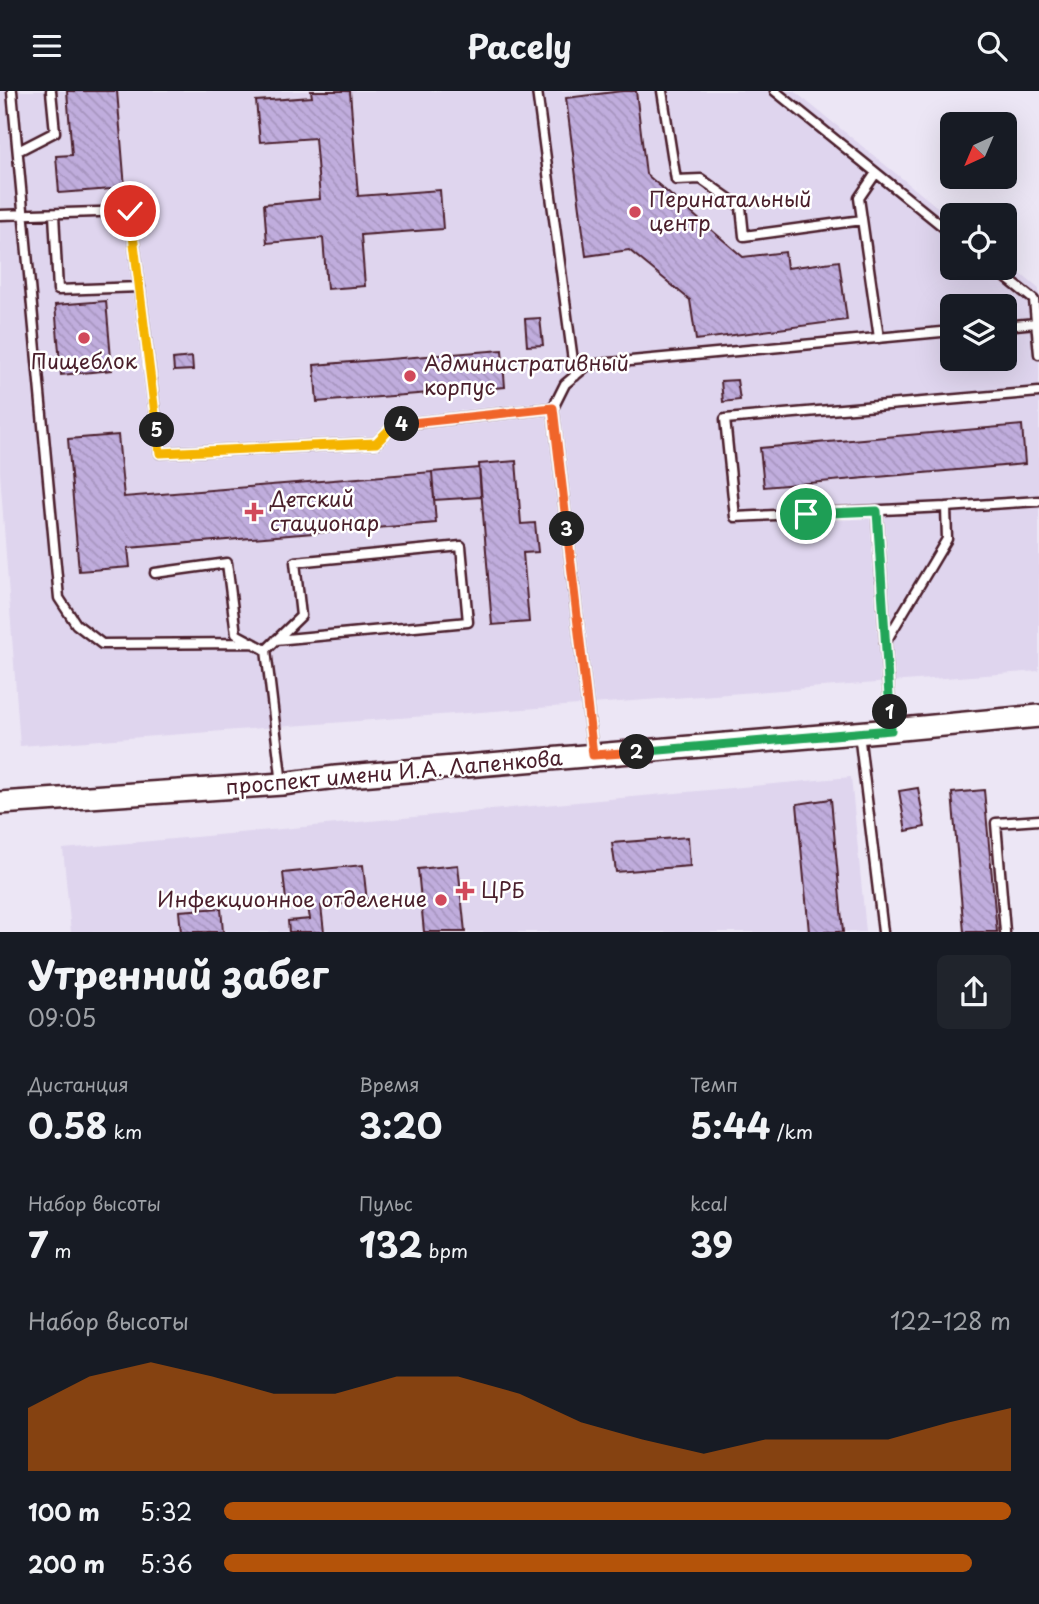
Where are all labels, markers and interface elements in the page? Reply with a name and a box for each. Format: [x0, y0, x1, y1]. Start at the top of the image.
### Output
text: Pacely [467, 22, 572, 70]
icon: menu [28, 27, 66, 65]
icon: search [973, 27, 1011, 65]
north arrow [940, 112, 1017, 189]
map controls [940, 112, 1017, 371]
pin [100, 181, 160, 241]
place label: Перинатальный центр [649, 182, 812, 238]
icon: check [111, 192, 149, 230]
button: locate [940, 203, 1017, 280]
marker: Перинатальный центр [627, 204, 643, 220]
button: layers [940, 294, 1017, 371]
marker: Пищеблок [76, 330, 92, 346]
place label: Пищеблок [31, 344, 138, 376]
place label: Административный корпус [424, 346, 629, 402]
marker: Административный корпус [402, 368, 418, 384]
pin: 4 [384, 407, 420, 441]
text: 4 [395, 409, 408, 437]
pin: 5 [140, 413, 174, 447]
text: 5 [150, 415, 163, 443]
place label: Детский стационар [269, 482, 379, 538]
pin [776, 484, 836, 544]
icon: arrive [787, 495, 825, 533]
marker: Детский стационар [244, 502, 264, 522]
pin: 3 [550, 511, 584, 547]
text: 3 [560, 514, 573, 542]
pin: 1 [872, 695, 908, 729]
text: 1 [885, 697, 894, 725]
pin: 2 [620, 735, 654, 769]
text: 2 [630, 737, 643, 765]
street label: проспект имени И.А. Лапенкова [224, 740, 564, 802]
place label: ЦРБ [481, 873, 524, 905]
marker: ЦРБ [455, 881, 475, 901]
place label: Инфекционное отделение [157, 882, 427, 914]
marker: Инфекционное отделение [433, 892, 449, 908]
text: Утренний забег [28, 945, 328, 1002]
button: share [937, 955, 1011, 1029]
text: 09:05 [28, 1000, 96, 1035]
text: Дистанция [28, 1070, 129, 1098]
text: Время [359, 1070, 420, 1098]
text: Темп [690, 1070, 738, 1098]
text: 0.58 [28, 1098, 107, 1151]
text: 3:20 [359, 1098, 442, 1151]
text: 5:44 [690, 1098, 771, 1151]
text: km [107, 1117, 142, 1145]
text: /km [771, 1117, 813, 1145]
text: Набор высоты [28, 1189, 161, 1217]
text: Пульс [359, 1189, 413, 1217]
text: kcal [690, 1189, 728, 1217]
text: 7 [28, 1217, 48, 1270]
text: 132 [359, 1217, 423, 1270]
text: 39 [690, 1217, 733, 1270]
text: m [48, 1236, 72, 1264]
text: bpm [423, 1236, 468, 1264]
text: Набор высоты [28, 1303, 189, 1338]
text: 122–128 m [890, 1303, 1011, 1338]
text: 100 m [28, 1494, 100, 1529]
text: 5:32 [140, 1494, 192, 1529]
text: 200 m [28, 1546, 105, 1581]
text: 5:36 [140, 1546, 193, 1581]

